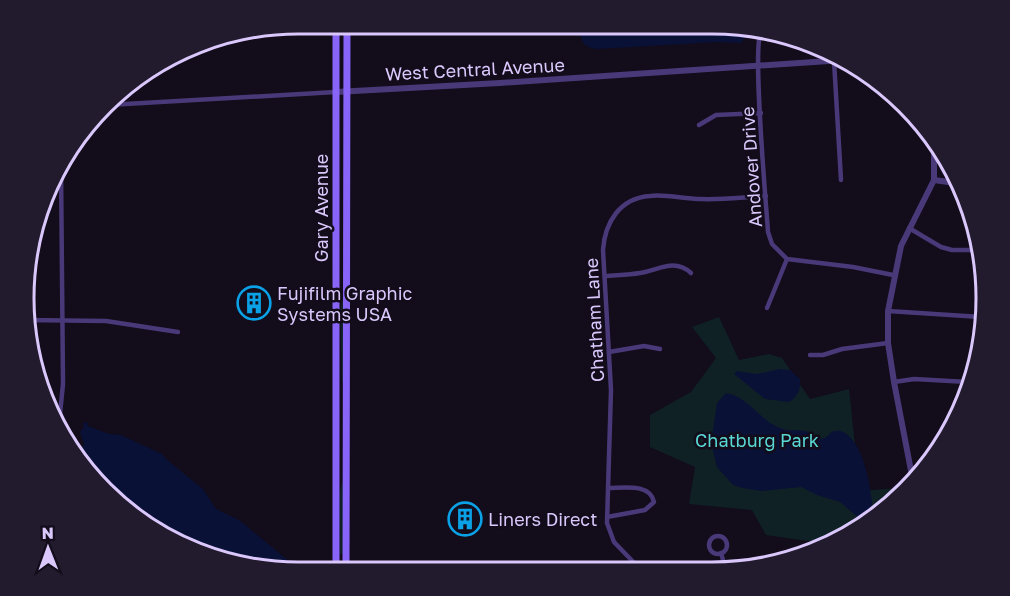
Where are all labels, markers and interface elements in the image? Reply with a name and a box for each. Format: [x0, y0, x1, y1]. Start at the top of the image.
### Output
street label: West Central Avenue [385, 53, 565, 85]
street label: Andover Drive [736, 106, 766, 228]
street label: Gary Avenue [310, 154, 332, 262]
street label: Chatham Lane [580, 257, 608, 383]
place label: Fujifilm Graphic Systems USA [277, 282, 412, 325]
building icon: Fujifilm Graphic Systems USA [236, 285, 272, 321]
park label: Chatburg Park [695, 429, 819, 451]
building icon: Liners Direct [447, 501, 483, 537]
place label: Liners Direct [488, 508, 597, 530]
north arrow [18, 518, 78, 578]
text: N [41, 523, 54, 543]

